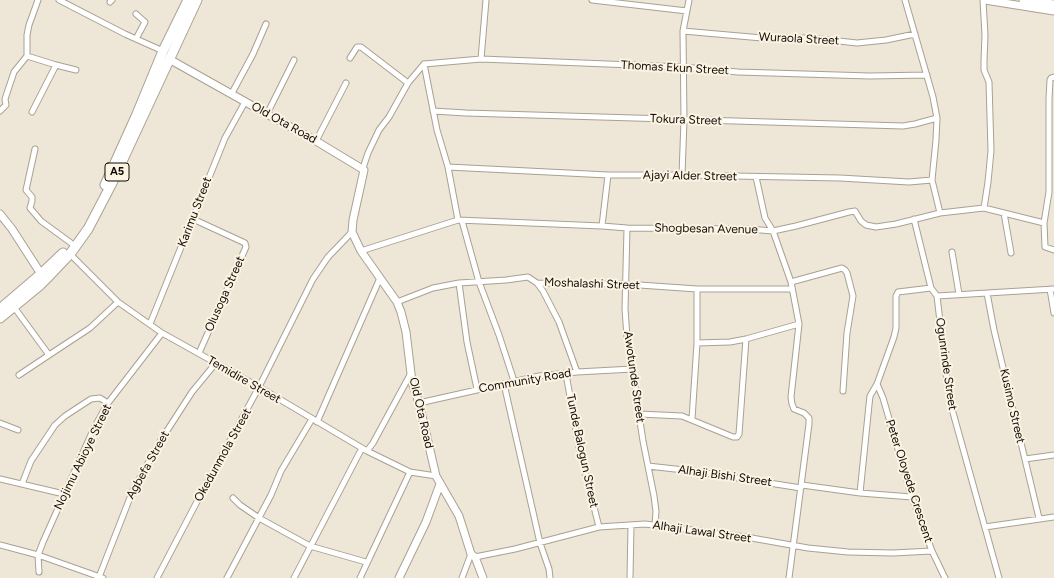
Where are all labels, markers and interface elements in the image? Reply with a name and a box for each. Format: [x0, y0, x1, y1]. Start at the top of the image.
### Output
street label: Wuraola Street [758, 30, 840, 48]
street label: Thomas Ekun Street [621, 58, 729, 78]
street label: Old Ota Road [249, 99, 319, 147]
street label: Tokura Street [650, 112, 722, 128]
road number: A5 [105, 163, 129, 181]
street label: Ajayi Alder Street [643, 168, 737, 184]
street label: Karimu Street [175, 175, 215, 249]
street label: Shogbesan Avenue [654, 221, 758, 237]
street label: Olusoga Street [202, 254, 248, 334]
street label: Moshalashi Street [544, 275, 640, 293]
street label: Ogunrinde Street [932, 317, 960, 411]
street label: Awotunde Street [620, 330, 648, 424]
street label: Temidire Street [205, 353, 283, 407]
street label: Community Road [478, 366, 572, 396]
street label: Kusimo Street [996, 367, 1028, 445]
street label: Old Ota Road [406, 376, 436, 450]
street label: Tunde Balogun Street [563, 393, 601, 509]
street label: Nojimu Abioye Street [51, 402, 115, 512]
street label: Okedunmola Street [191, 406, 255, 504]
street label: Peter Oloyede Crescent [882, 418, 936, 544]
street label: Agbefa Street [123, 428, 173, 502]
street label: Alhaji Bishi Street [677, 462, 773, 490]
street label: Alhaji Lawal Street [652, 518, 752, 546]

